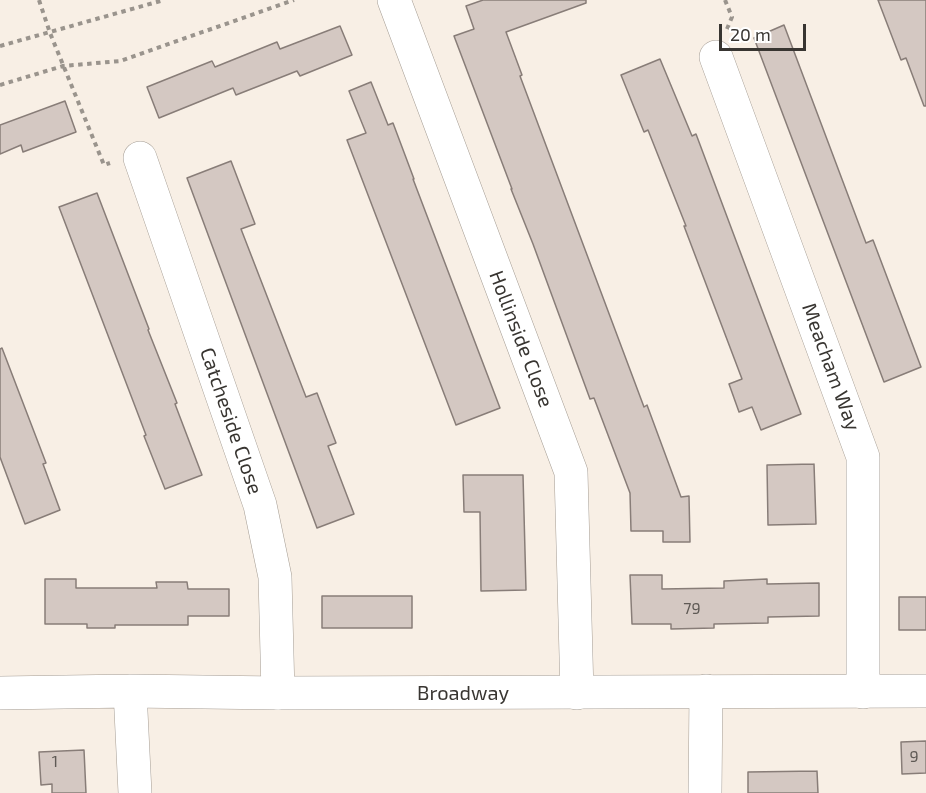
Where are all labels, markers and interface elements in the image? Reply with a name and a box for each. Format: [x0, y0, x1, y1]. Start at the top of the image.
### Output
scale bar [722, 12, 809, 50]
text: 20 m [730, 23, 771, 45]
street label: Hollinside Close [484, 267, 558, 411]
street label: Meacham Way [797, 300, 865, 434]
street label: Catcheside Close [195, 345, 267, 497]
house number: 79 [683, 599, 701, 619]
street label: Broadway [417, 681, 509, 705]
house number: 9 [909, 747, 919, 767]
house number: 1 [52, 752, 58, 772]

